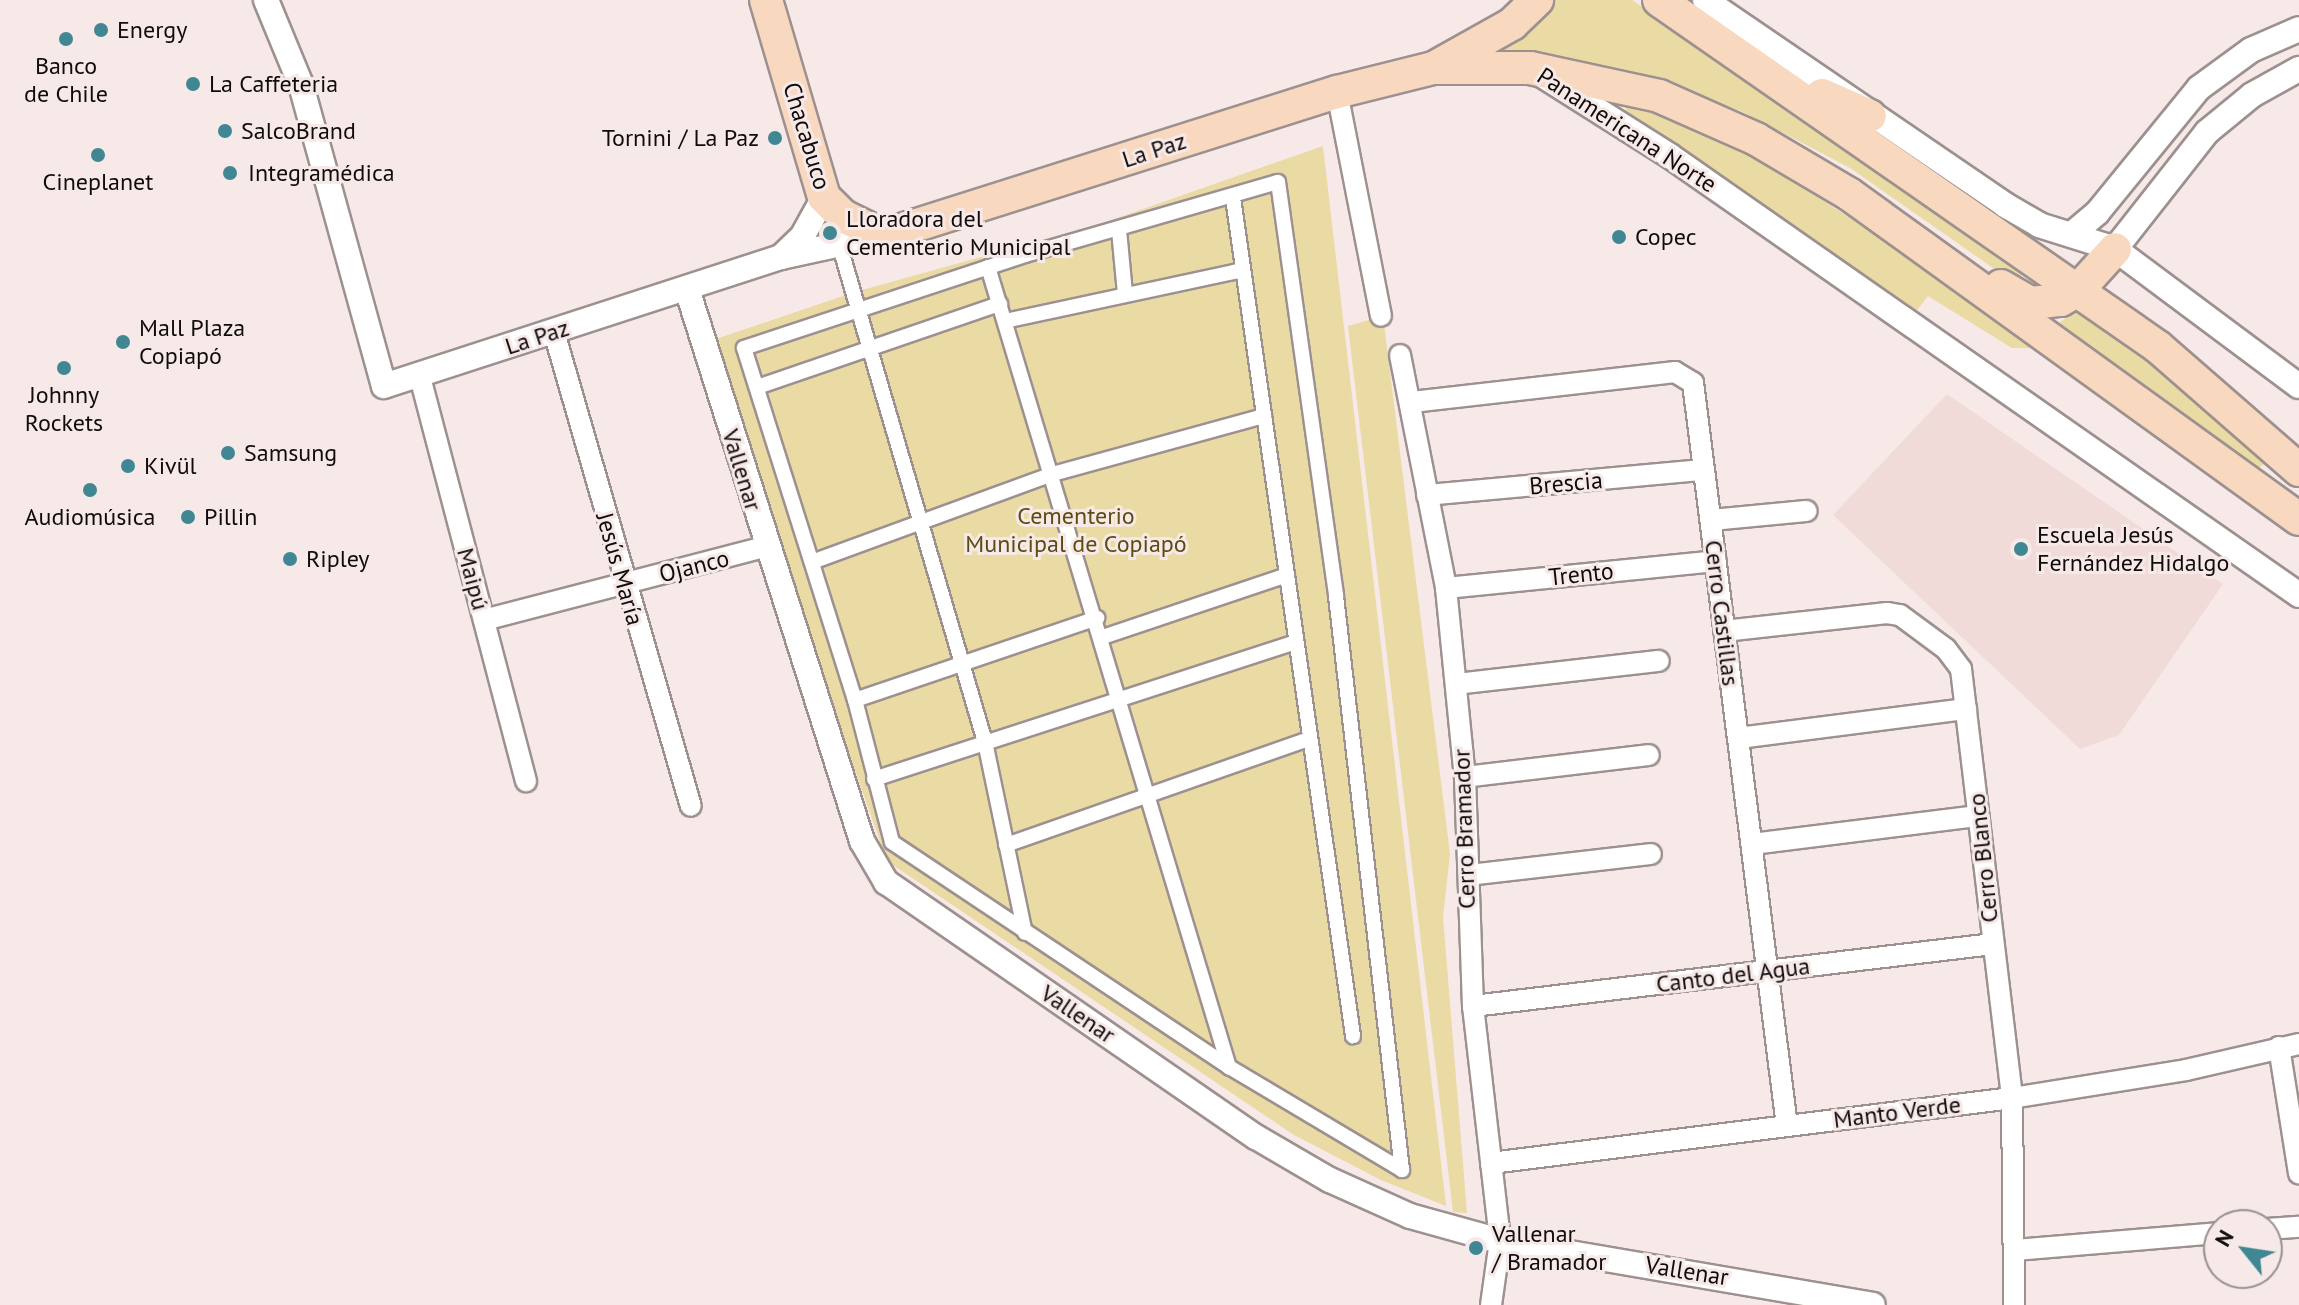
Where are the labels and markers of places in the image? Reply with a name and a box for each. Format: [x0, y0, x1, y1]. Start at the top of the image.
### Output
place label: Energy [117, 16, 187, 44]
marker: Energy [92, 21, 110, 39]
marker: Banco de Chile [57, 30, 75, 48]
place label: Banco de Chile [24, 52, 108, 108]
place label: La Caffeteria [209, 70, 338, 98]
marker: La Caffeteria [184, 75, 202, 93]
place label: SalcoBrand [241, 117, 356, 145]
marker: SalcoBrand [216, 122, 234, 140]
place label: Tornini / La Paz [602, 124, 759, 152]
marker: Tornini / La Paz [766, 129, 784, 147]
marker: Cineplanet [89, 146, 107, 164]
place label: Integramédica [248, 159, 395, 187]
marker: Integramédica [219, 162, 241, 184]
place label: Cineplanet [43, 168, 153, 196]
place label: Lloradora del Cementerio Municipal [846, 205, 1070, 261]
place label: Copec [1635, 223, 1696, 251]
marker: Lloradora del Cementerio Municipal [821, 224, 839, 242]
marker: Copec [1610, 228, 1628, 246]
place label: Mall Plaza Copiapó [139, 314, 245, 370]
marker: Mall Plaza Copiapó [114, 333, 132, 351]
marker: Johnny Rockets [55, 359, 73, 377]
place label: Johnny Rockets [25, 381, 103, 437]
place label: Samsung [244, 439, 337, 467]
marker: Samsung [219, 444, 237, 462]
place label: Kivül [144, 452, 197, 480]
marker: Kivül [119, 457, 137, 475]
marker: Audiomúsica [81, 481, 99, 499]
place label: Audiomúsica [25, 503, 155, 531]
place label: Pillin [204, 503, 257, 531]
marker: Pillin [179, 508, 197, 526]
place label: Escuela Jesús Fernández Hidalgo [2037, 521, 2230, 577]
marker: Escuela Jesús Fernández Hidalgo [2012, 540, 2030, 558]
place label: Ripley [306, 545, 370, 573]
marker: Ripley [281, 550, 299, 568]
place label: Vallenar / Bramador [1492, 1220, 1606, 1276]
marker: Vallenar / Bramador [1467, 1239, 1485, 1257]

